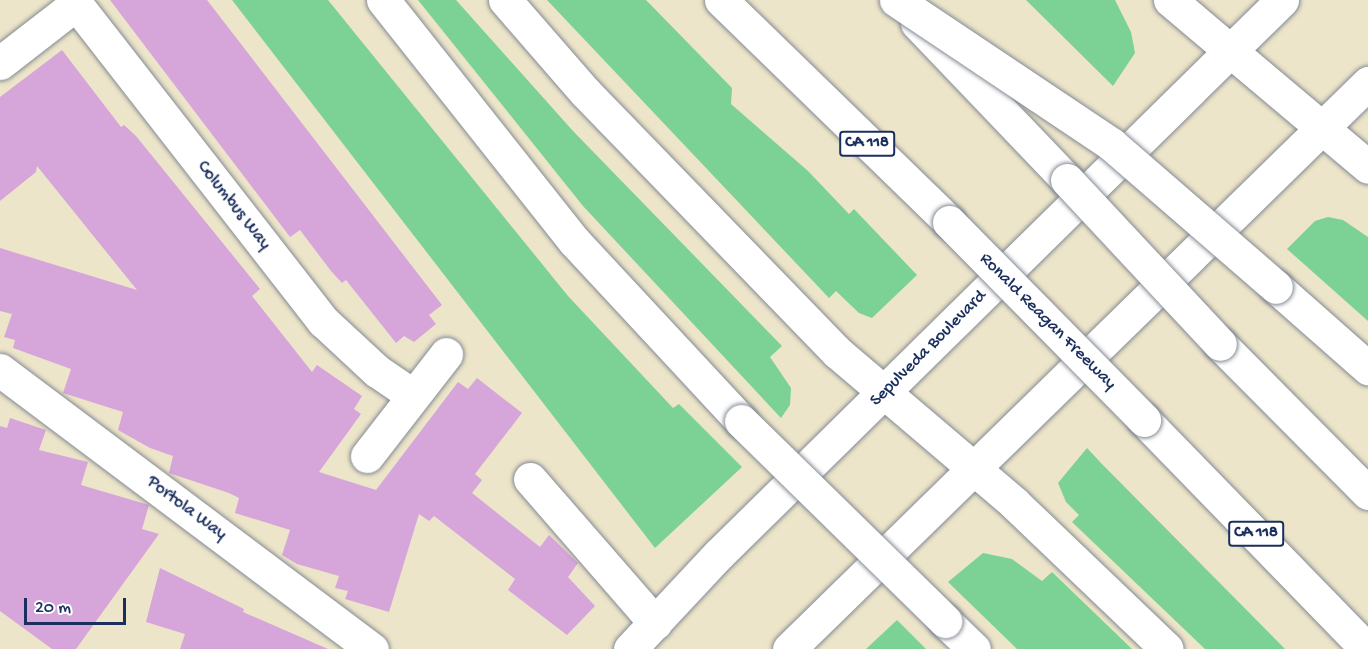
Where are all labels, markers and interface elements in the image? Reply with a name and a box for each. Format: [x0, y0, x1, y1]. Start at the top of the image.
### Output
road number: CA 118 [838, 131, 896, 157]
street label: Columbus Way [191, 157, 275, 255]
street label: Ronald Reagan Freeway [974, 249, 1120, 395]
street label: Sepulveda Boulevard [866, 286, 992, 412]
street label: Portola Way [142, 472, 230, 546]
road number: CA 118 [1228, 521, 1284, 547]
scale bar [27, 586, 129, 624]
text: 20 m [35, 598, 71, 619]

